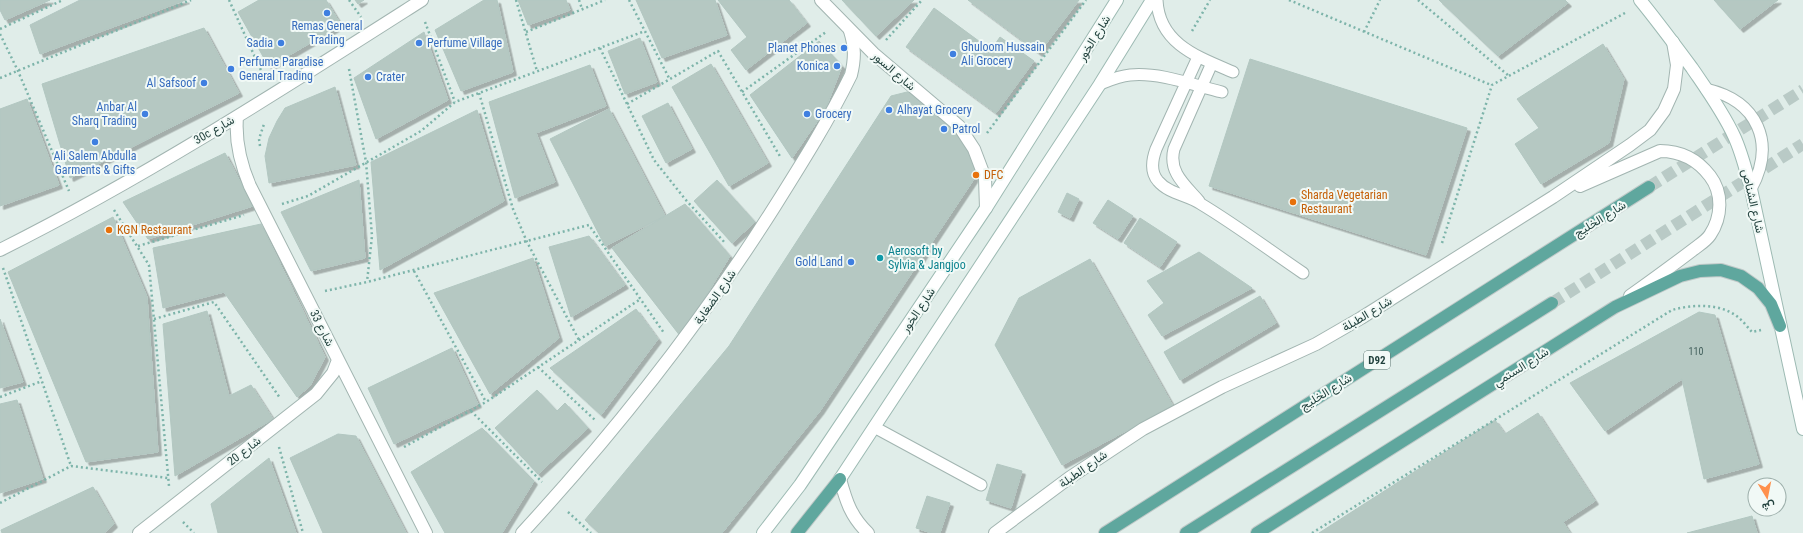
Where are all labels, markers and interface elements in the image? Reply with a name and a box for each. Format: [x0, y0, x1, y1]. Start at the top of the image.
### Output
marker: Remas General Trading [322, 8, 332, 18]
street label: شارع الخور [1074, 13, 1115, 65]
place label: Remas General Trading [291, 19, 363, 47]
place label: Sadia [247, 36, 273, 50]
place label: Perfume Village [427, 36, 503, 50]
marker: Sadia [276, 38, 286, 48]
marker: Perfume Village [414, 38, 424, 48]
place label: Ghuloom Hussain Ali Grocery [961, 40, 1045, 68]
place label: Planet Phones [768, 41, 836, 55]
marker: Planet Phones [839, 43, 849, 53]
street label: شارع السور [867, 48, 918, 95]
marker: Ghuloom Hussain Ali Grocery [948, 49, 958, 59]
place label: Perfume Paradise General Trading [239, 55, 324, 83]
place label: Konica [797, 59, 829, 73]
marker: Konica [832, 61, 842, 71]
marker: Perfume Paradise General Trading [226, 64, 236, 74]
place label: Crater [376, 70, 405, 84]
marker: Crater [363, 72, 373, 82]
place label: Al Safsoof [146, 76, 196, 90]
marker: Al Safsoof [199, 78, 209, 88]
place label: Anbar Al Sharq Trading [72, 100, 137, 128]
place label: Alhayat Grocery [897, 103, 972, 117]
marker: Alhayat Grocery [884, 105, 894, 115]
place label: Grocery [815, 107, 852, 121]
marker: Anbar Al Sharq Trading [140, 109, 150, 119]
marker: Grocery [802, 109, 812, 119]
street label: 30c شارع [191, 113, 238, 149]
place label: Patrol [952, 122, 980, 136]
marker: Patrol [939, 124, 949, 134]
marker: Ali Salem Abdulla Garments & Gifts [90, 137, 100, 147]
place label: Ali Salem Abdulla Garments & Gifts [53, 149, 137, 177]
place label: DFC [984, 168, 1004, 182]
street label: شارع الشناص [1737, 168, 1767, 235]
marker: DFC [971, 170, 981, 180]
place label: Sharda Vegetarian Restaurant [1301, 188, 1388, 216]
marker: Sharda Vegetarian Restaurant [1288, 197, 1298, 207]
street label: شارع الخليج [1572, 198, 1630, 242]
place label: KGN Restaurant [117, 223, 192, 237]
marker: KGN Restaurant [104, 225, 114, 235]
place label: Aerosoft by Sylvia & Jangjoo [888, 244, 966, 272]
marker: Aerosoft by Sylvia & Jangjoo [875, 253, 885, 263]
place label: Gold Land [795, 255, 843, 269]
marker: Gold Land [846, 257, 856, 267]
street label: شارع الضغاية [691, 267, 741, 328]
street label: شارع الخور [897, 285, 940, 337]
street label: شارع الطبلة [1340, 294, 1395, 336]
street label: شارع 33 [305, 308, 337, 349]
street label: شارع الستمي [1491, 345, 1553, 392]
house number: 110 [1689, 346, 1703, 357]
road number: D92 [1364, 351, 1390, 369]
street label: شارع الخليج [1298, 371, 1356, 415]
street label: شارع 20 [224, 434, 265, 470]
street label: شارع الطبلة [1056, 447, 1111, 492]
north arrow [1747, 477, 1787, 517]
text: ش [1761, 499, 1776, 514]

